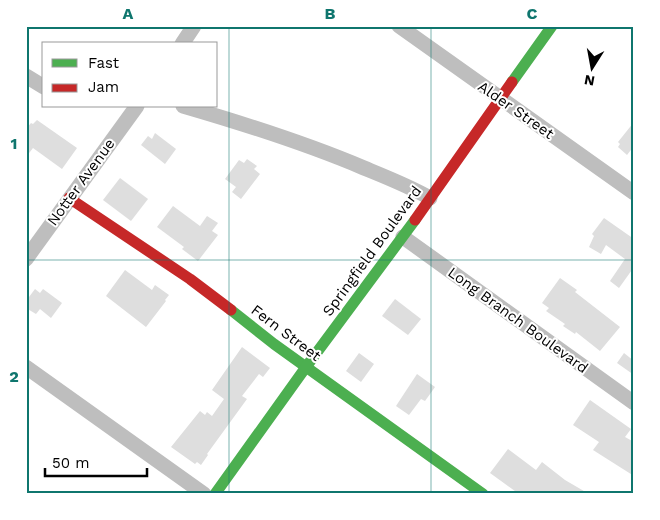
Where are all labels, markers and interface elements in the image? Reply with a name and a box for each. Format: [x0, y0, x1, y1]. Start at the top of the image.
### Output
text: A [123, 4, 134, 23]
text: B [325, 4, 336, 23]
text: C [527, 4, 538, 23]
legend [42, 42, 218, 108]
north arrow [568, 42, 618, 92]
text: Fast [88, 54, 120, 72]
text: N [583, 72, 596, 90]
street label: Alder Street [475, 77, 558, 143]
text: Jam [88, 78, 119, 96]
text: 1 [11, 134, 17, 153]
street label: Notter Avenue [43, 135, 119, 229]
street label: Springfield Boulevard [319, 182, 425, 320]
street label: Long Branch Boulevard [444, 263, 592, 377]
street label: Fern Street [248, 301, 325, 365]
text: 2 [9, 367, 19, 386]
scale bar [45, 445, 148, 477]
text: 50 m [52, 454, 89, 472]

